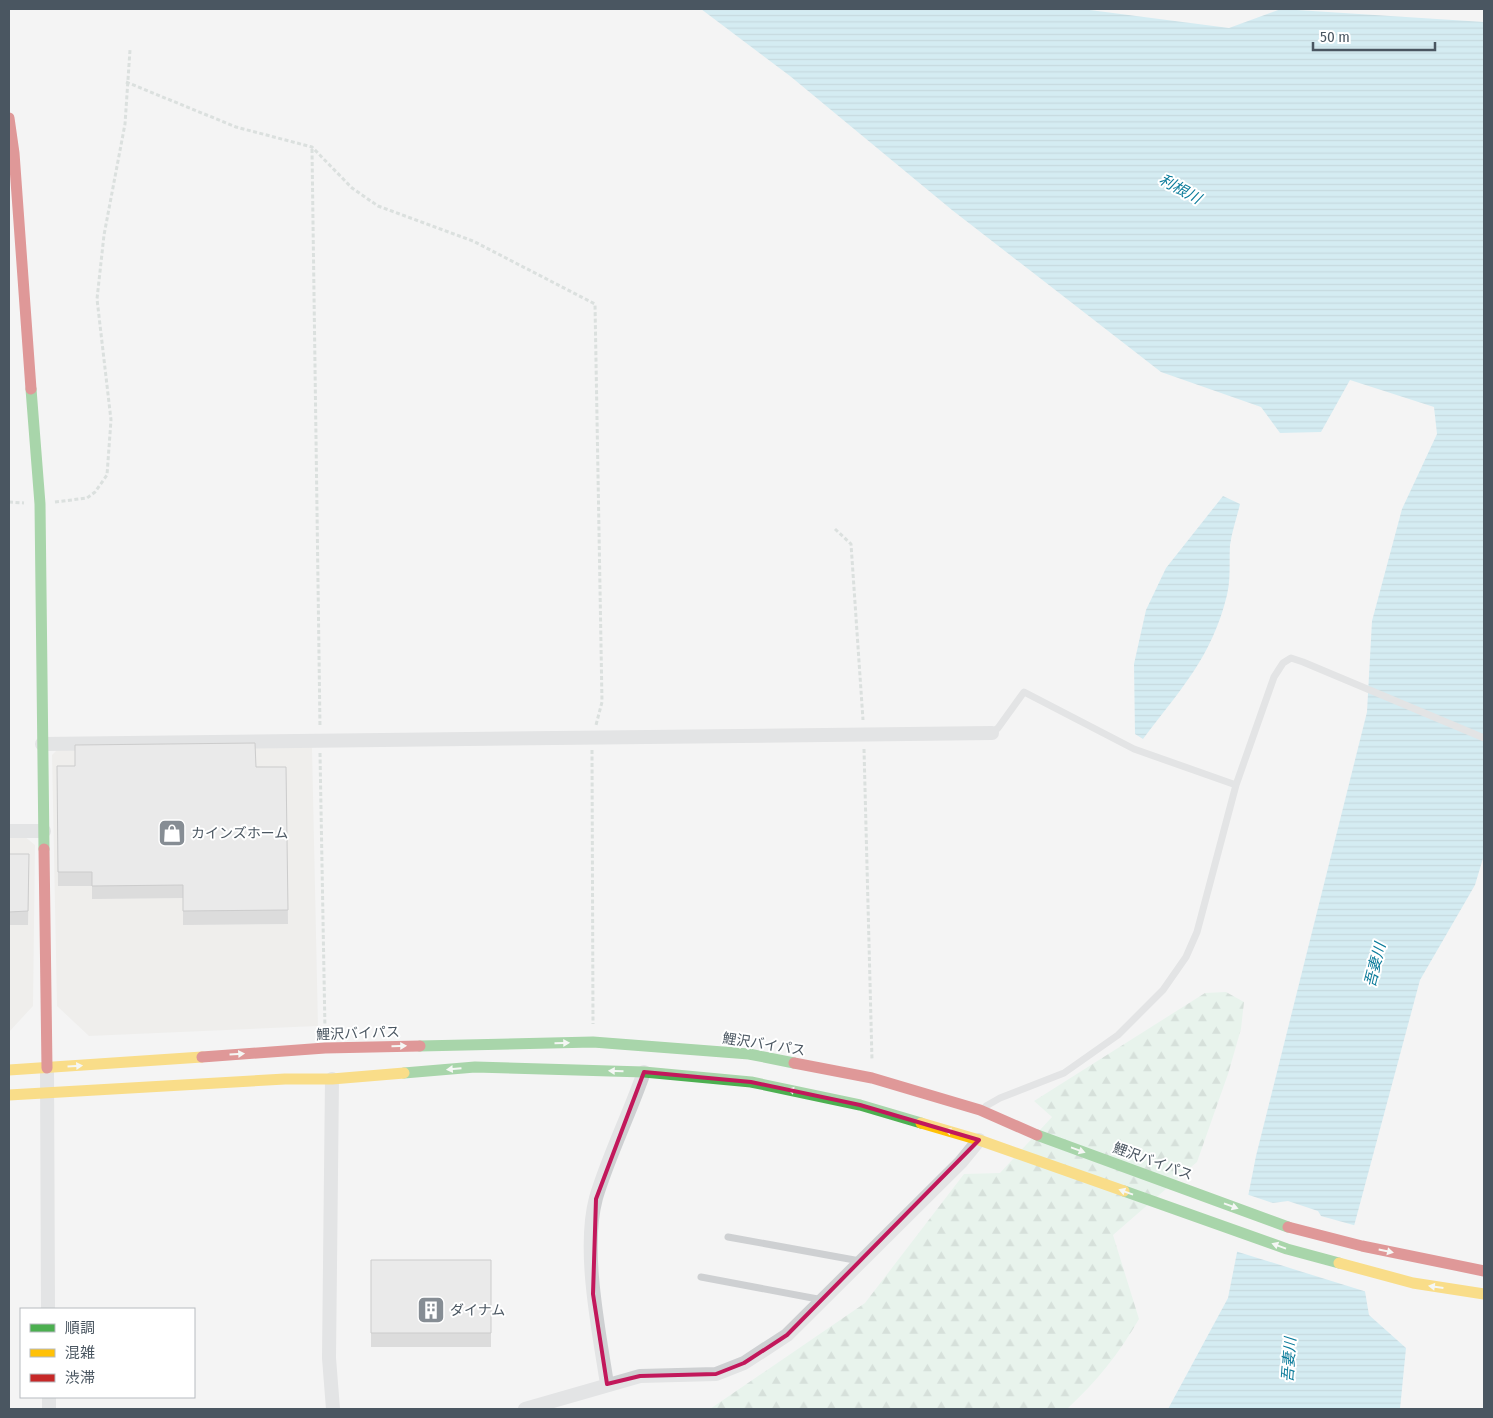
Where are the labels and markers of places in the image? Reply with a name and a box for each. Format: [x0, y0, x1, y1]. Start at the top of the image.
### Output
shop icon: カインズホーム [157, 818, 187, 848]
place label: カインズホーム [191, 825, 288, 842]
building icon: ダイナム [416, 1295, 446, 1325]
place label: ダイナム [450, 1302, 505, 1319]

